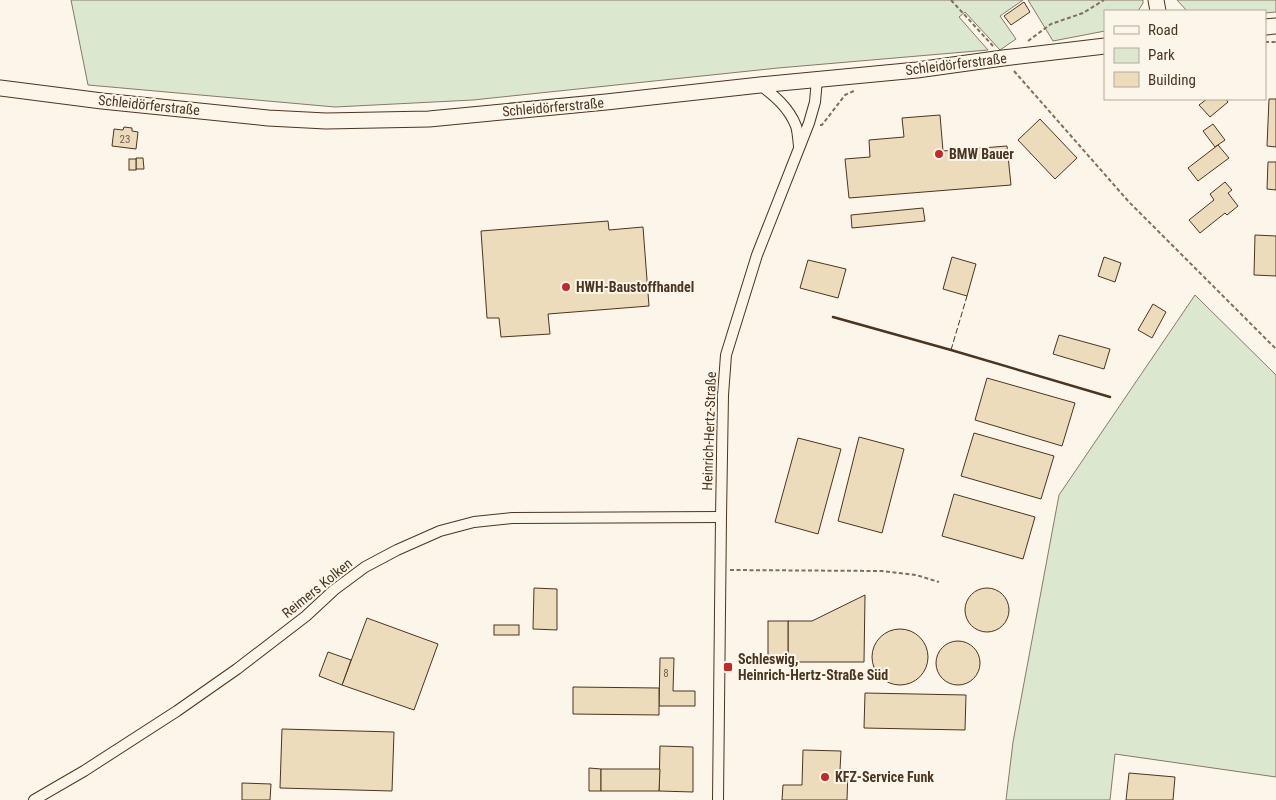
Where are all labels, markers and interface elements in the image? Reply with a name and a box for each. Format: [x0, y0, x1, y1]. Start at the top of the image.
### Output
legend [1104, 10, 1266, 100]
text: Road [1148, 21, 1178, 39]
text: Park [1148, 46, 1175, 64]
street label: Schleidörferstraße [904, 50, 1008, 78]
text: Building [1148, 71, 1196, 89]
street label: Schleidörferstraße [97, 92, 201, 118]
street label: Schleidörferstraße [501, 95, 605, 119]
house number: 23 [120, 133, 130, 146]
place label: BMW Bauer [949, 146, 1014, 162]
marker: BMW Bauer [933, 148, 945, 160]
place label: HWH-Baustoffhandel [576, 279, 694, 295]
marker: HWH-Baustoffhandel [560, 281, 572, 293]
street label: Heinrich-Hertz-Straße [699, 371, 719, 491]
street label: Reimers Kolken [279, 555, 355, 621]
place label: Schleswig, Heinrich-Hertz-Straße Süd [738, 651, 888, 683]
marker: Schleswig, Heinrich-Hertz-Straße Süd [722, 661, 734, 673]
house number: 8 [663, 667, 669, 680]
place label: KFZ-Service Funk [835, 769, 934, 785]
marker: KFZ-Service Funk [819, 771, 831, 783]

